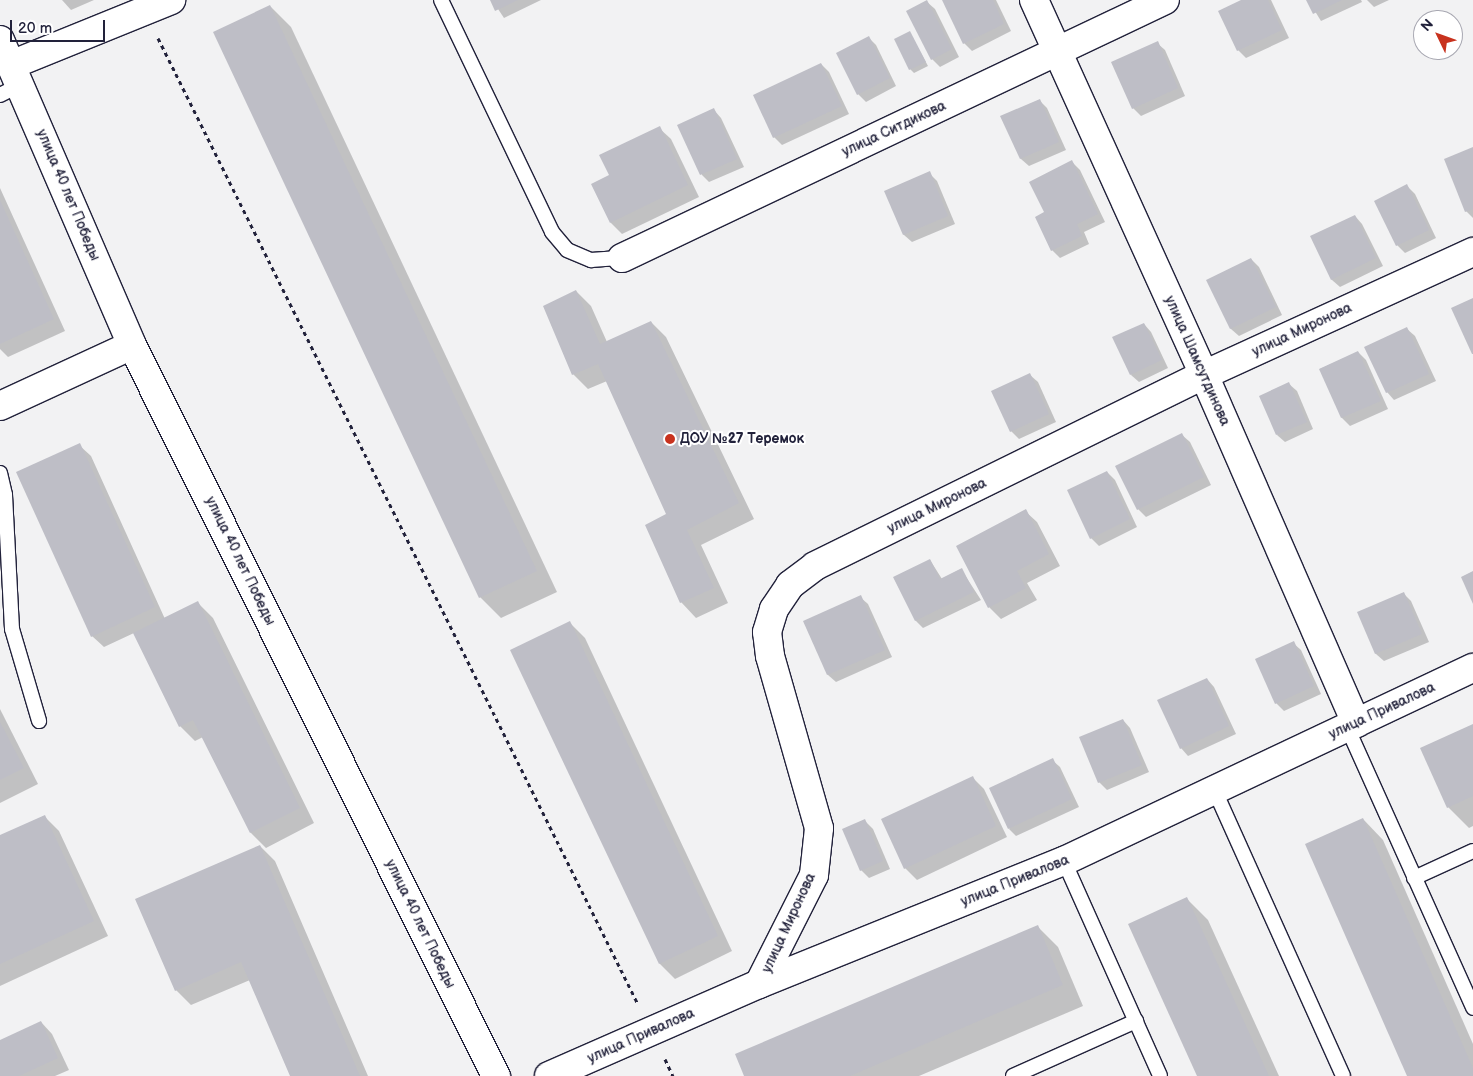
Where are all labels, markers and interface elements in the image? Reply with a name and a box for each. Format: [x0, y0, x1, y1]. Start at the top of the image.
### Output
scale bar [12, 10, 108, 42]
north arrow [1413, 10, 1463, 60]
text: N [1417, 16, 1437, 35]
text: 20 m [18, 19, 52, 38]
street label: улица Ситдикова [839, 98, 949, 160]
street label: улица 40 лет Победы [33, 127, 103, 263]
street label: улица Шамсутдинова [1161, 293, 1233, 429]
street label: улица Миронова [1249, 300, 1355, 360]
place label: ДОУ №27 Теремок [680, 431, 804, 447]
marker: ДОУ №27 Теремок [664, 433, 676, 445]
street label: улица Миронова [885, 475, 989, 537]
street label: улица 40 лет Победы [202, 494, 278, 628]
street label: улица Привалова [1326, 679, 1438, 743]
street label: улица Привалова [958, 852, 1072, 910]
street label: улица 40 лет Победы [382, 857, 458, 991]
street label: улица Миронова [759, 870, 819, 976]
street label: улица Привалова [585, 1005, 697, 1067]

